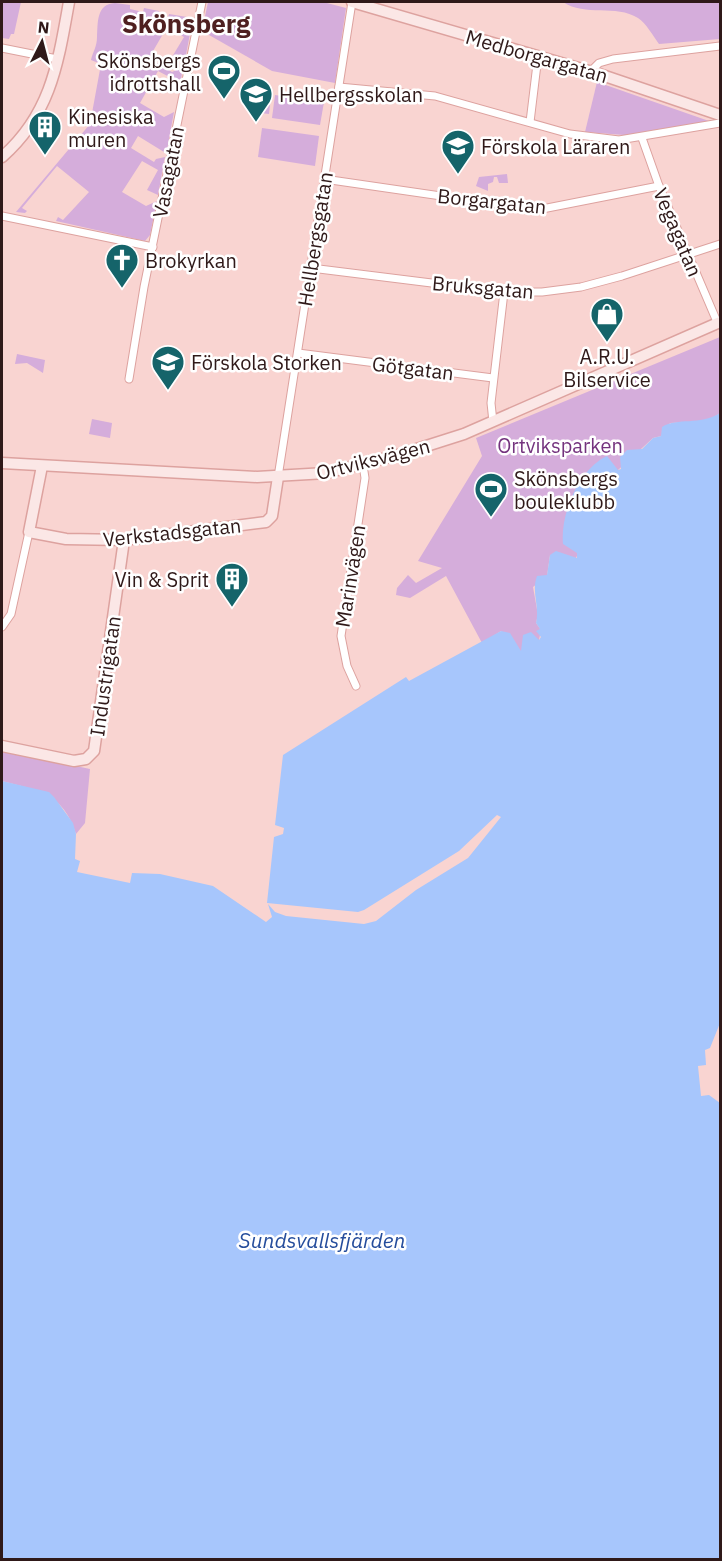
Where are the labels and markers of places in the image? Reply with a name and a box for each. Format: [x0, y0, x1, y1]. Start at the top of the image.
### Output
place label: Skönsbergs idrottshall [97, 47, 201, 97]
sports icon: Skönsbergs idrottshall [206, 53, 242, 100]
school or university icon: Hellbergsskolan [238, 76, 274, 123]
place label: Hellbergsskolan [279, 81, 423, 108]
place label: Kinesiska muren [68, 103, 154, 153]
building icon: Kinesiska muren [27, 109, 63, 156]
school or university icon: Förskola Läraren [440, 128, 476, 175]
place label: Förskola Läraren [481, 133, 630, 160]
church icon: Brokyrkan [104, 242, 140, 289]
place label: Brokyrkan [145, 247, 237, 274]
shop icon: A.R.U. Bilservice [589, 296, 625, 343]
place label: A.R.U. Bilservice [563, 343, 651, 393]
school or university icon: Förskola Storken [150, 344, 186, 391]
place label: Förskola Storken [191, 349, 342, 376]
place label: Skönsbergs bouleklubb [514, 465, 618, 515]
sports icon: Skönsbergs bouleklubb [473, 471, 509, 518]
building icon: Vin & Sprit [214, 561, 250, 608]
place label: Vin & Sprit [115, 566, 209, 593]

